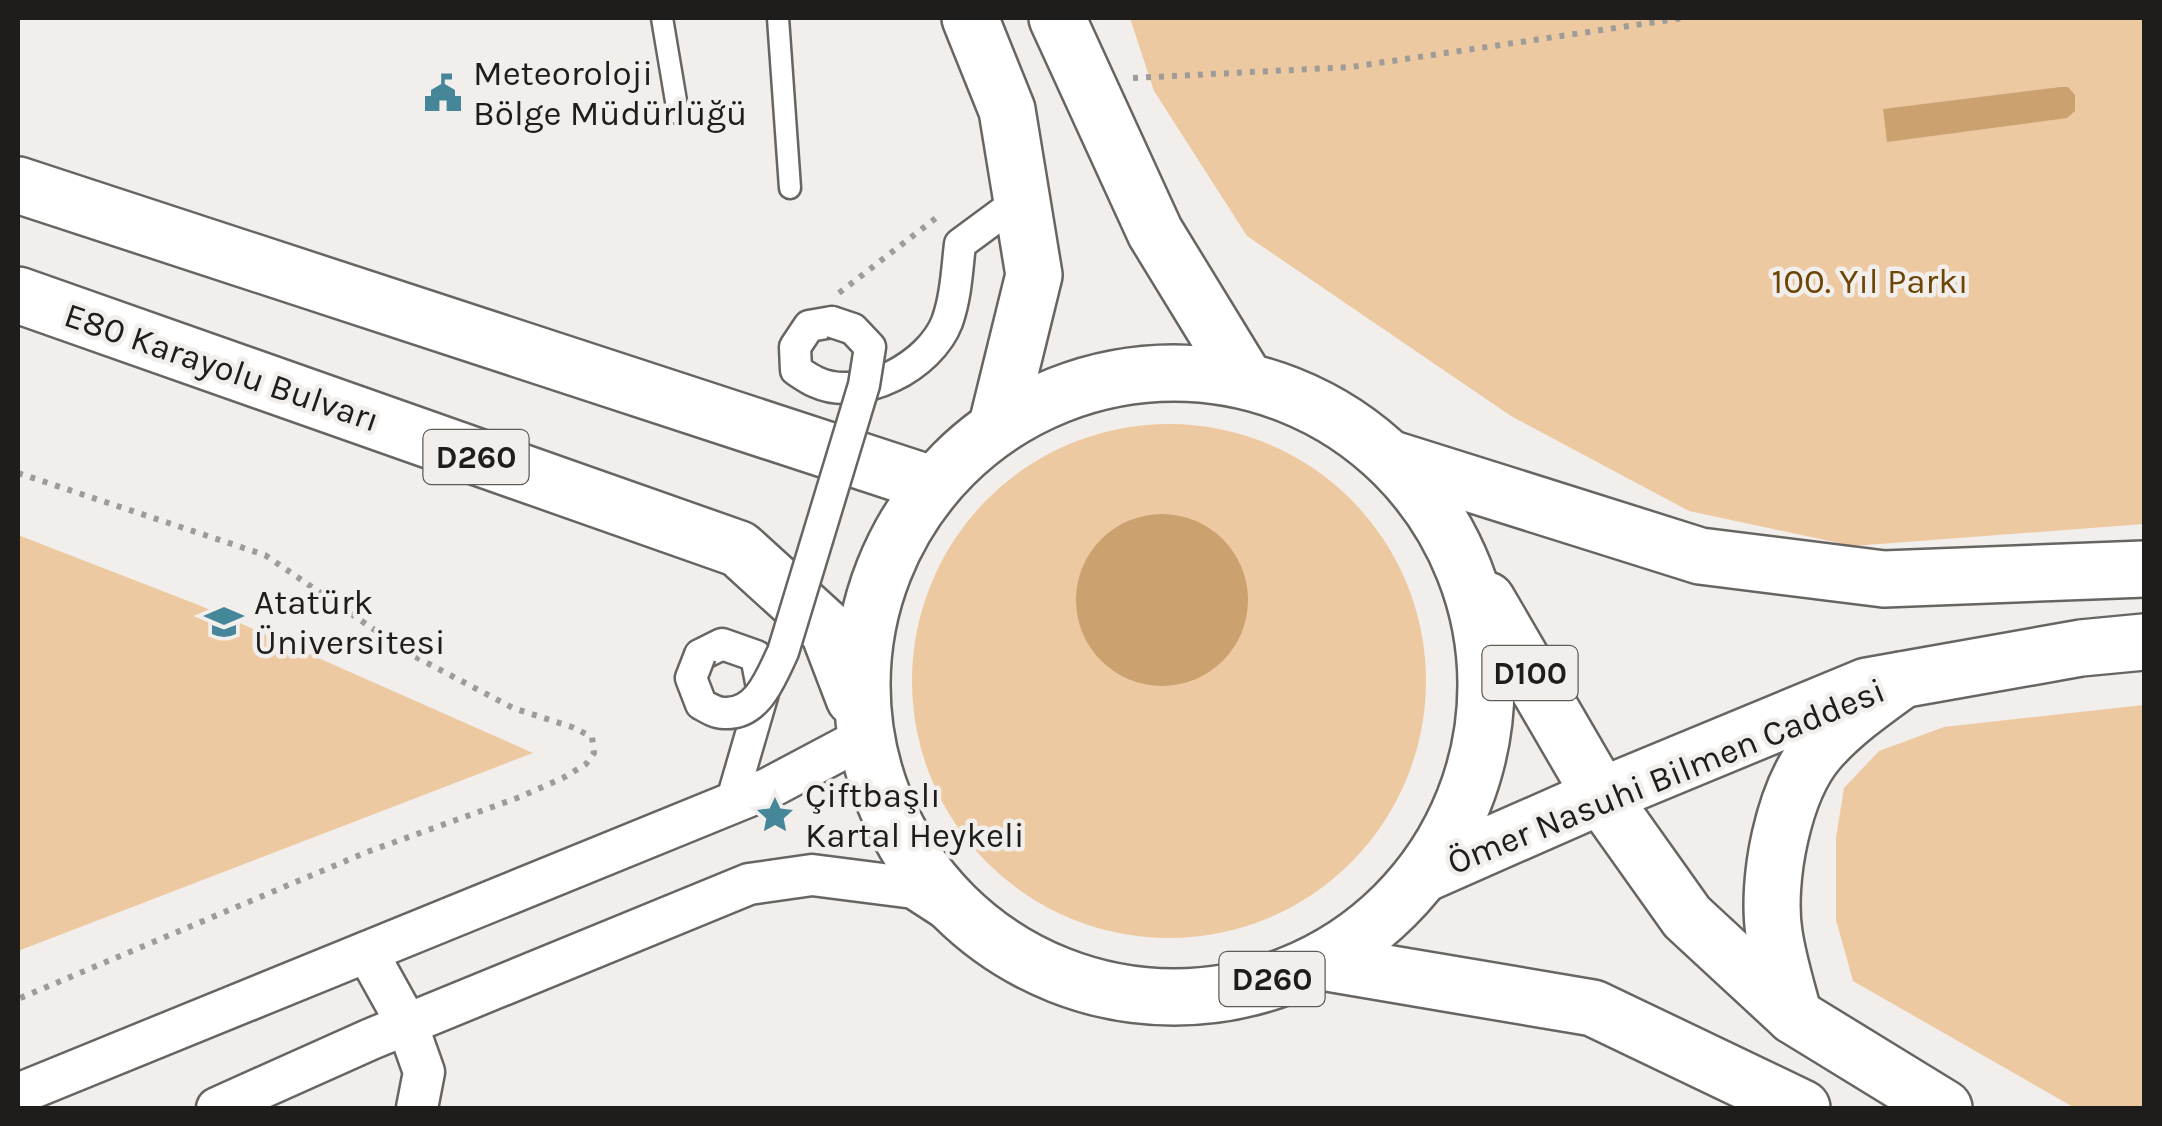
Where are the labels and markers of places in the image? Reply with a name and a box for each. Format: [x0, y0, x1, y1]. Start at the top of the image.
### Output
place label: Meteoroloji Bölge Müdürlüğü [473, 53, 747, 134]
public building icon: Meteoroloji Bölge Müdürlüğü [422, 72, 464, 114]
place label: Atatürk Üniversitesi [254, 582, 445, 663]
school or university icon: Atatürk Üniversitesi [203, 601, 245, 643]
place label: Çiftbaşlı Kartal Heykeli [805, 775, 1024, 856]
place icon: Çiftbaşlı Kartal Heykeli [754, 794, 796, 836]

